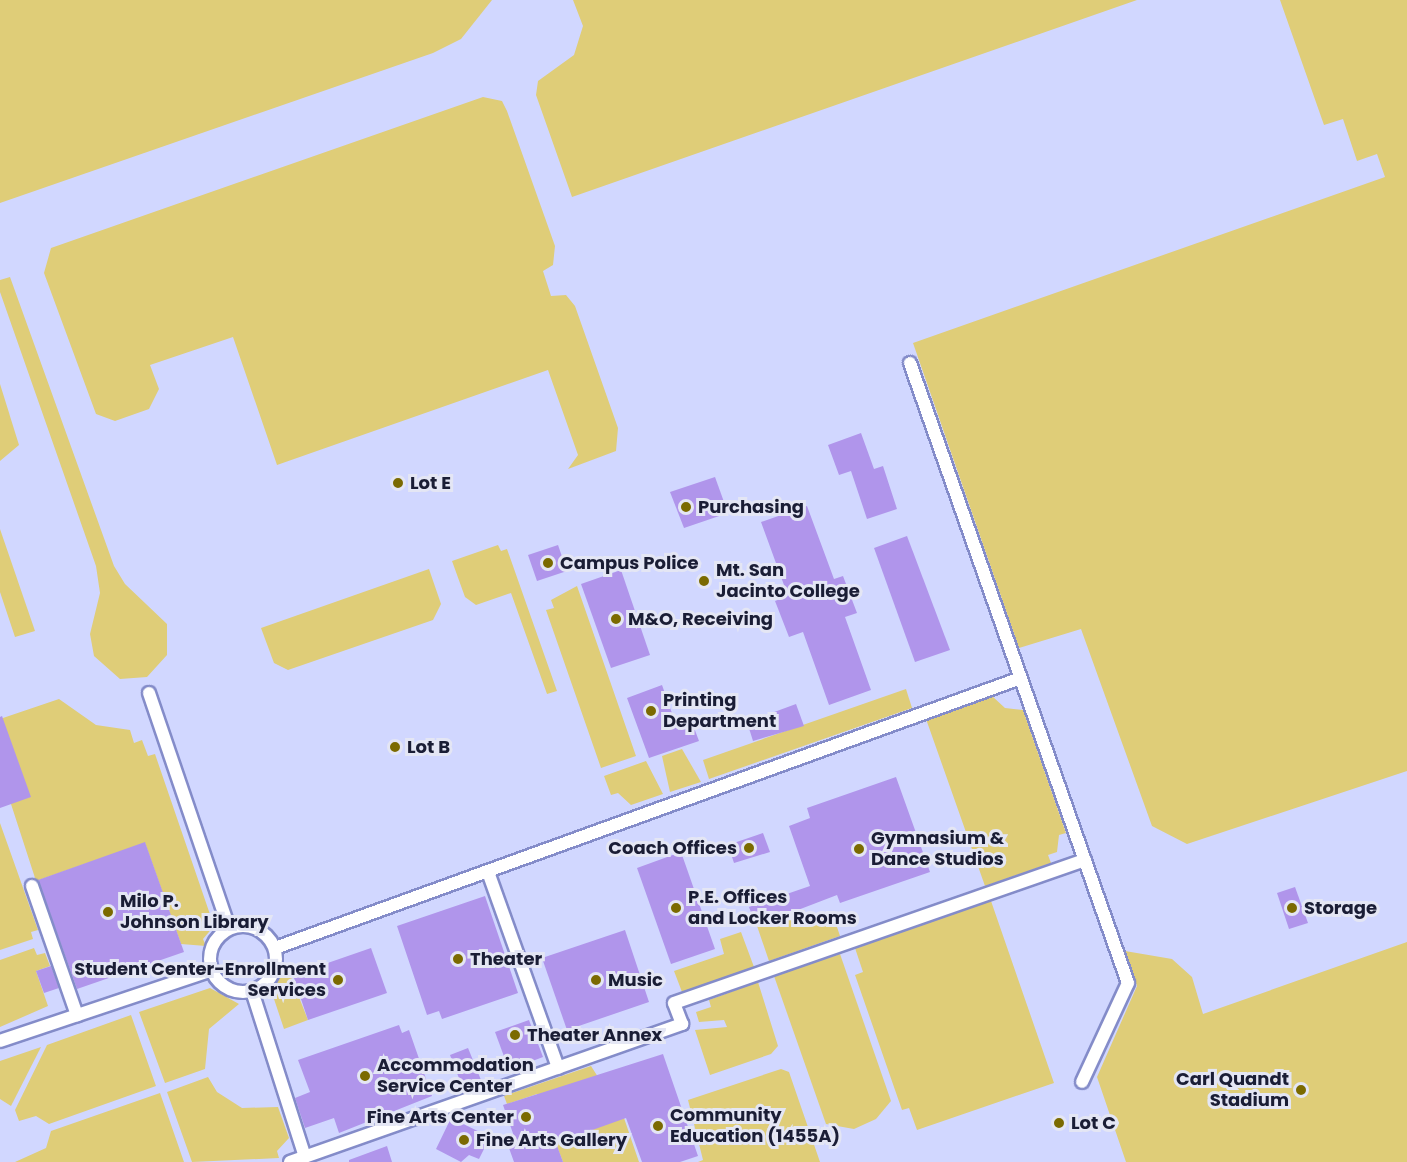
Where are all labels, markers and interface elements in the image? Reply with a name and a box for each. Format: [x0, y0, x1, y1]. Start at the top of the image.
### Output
place label: Lot E [410, 472, 451, 494]
marker: Lot E [391, 476, 405, 490]
place label: Purchasing [698, 496, 804, 518]
marker: Purchasing [679, 500, 693, 514]
place label: Campus Police [560, 552, 699, 574]
marker: Campus Police [541, 556, 555, 570]
place label: Mt. San Jacinto College [716, 560, 860, 602]
marker: Mt. San Jacinto College [697, 574, 711, 588]
place label: M&O, Receiving [628, 608, 773, 630]
marker: M&O, Receiving [609, 612, 623, 626]
place label: Printing Department [663, 690, 776, 732]
marker: Printing Department [644, 704, 658, 718]
place label: Lot B [407, 736, 450, 758]
marker: Lot B [388, 740, 402, 754]
place label: Gymnasium & Dance Studios [871, 828, 1004, 870]
place label: Coach Offices [608, 837, 737, 859]
marker: Coach Offices [742, 841, 756, 855]
marker: Gymnasium & Dance Studios [852, 842, 866, 856]
place label: P.E. Offices and Locker Rooms [688, 887, 857, 930]
place label: Milo P. Johnson Library [120, 891, 269, 934]
place label: Storage [1304, 897, 1377, 919]
marker: P.E. Offices and Locker Rooms [669, 901, 683, 915]
marker: Storage [1285, 901, 1299, 915]
marker: Milo P. Johnson Library [101, 905, 115, 919]
place label: Theater [470, 948, 542, 970]
marker: Theater [451, 952, 465, 966]
place label: Student Center-Enrollment Services [74, 959, 326, 1002]
place label: Music [608, 969, 663, 991]
marker: Student Center-Enrollment Services [331, 973, 345, 987]
marker: Music [589, 973, 603, 987]
place label: Theater Annex [527, 1024, 662, 1046]
marker: Theater Annex [508, 1028, 522, 1042]
place label: Accommodation Service Center [377, 1055, 534, 1098]
marker: Accommodation Service Center [358, 1069, 372, 1083]
place label: Carl Quandt Stadium [1176, 1069, 1289, 1112]
marker: Carl Quandt Stadium [1294, 1083, 1308, 1097]
place label: Community Education (1455A) [670, 1105, 840, 1148]
place label: Fine Arts Center [367, 1106, 514, 1128]
marker: Fine Arts Center [519, 1110, 533, 1124]
place label: Lot C [1071, 1112, 1116, 1134]
marker: Lot C [1052, 1116, 1066, 1130]
marker: Community Education (1455A) [651, 1119, 665, 1133]
place label: Fine Arts Gallery [476, 1129, 627, 1151]
marker: Fine Arts Gallery [457, 1133, 471, 1147]

